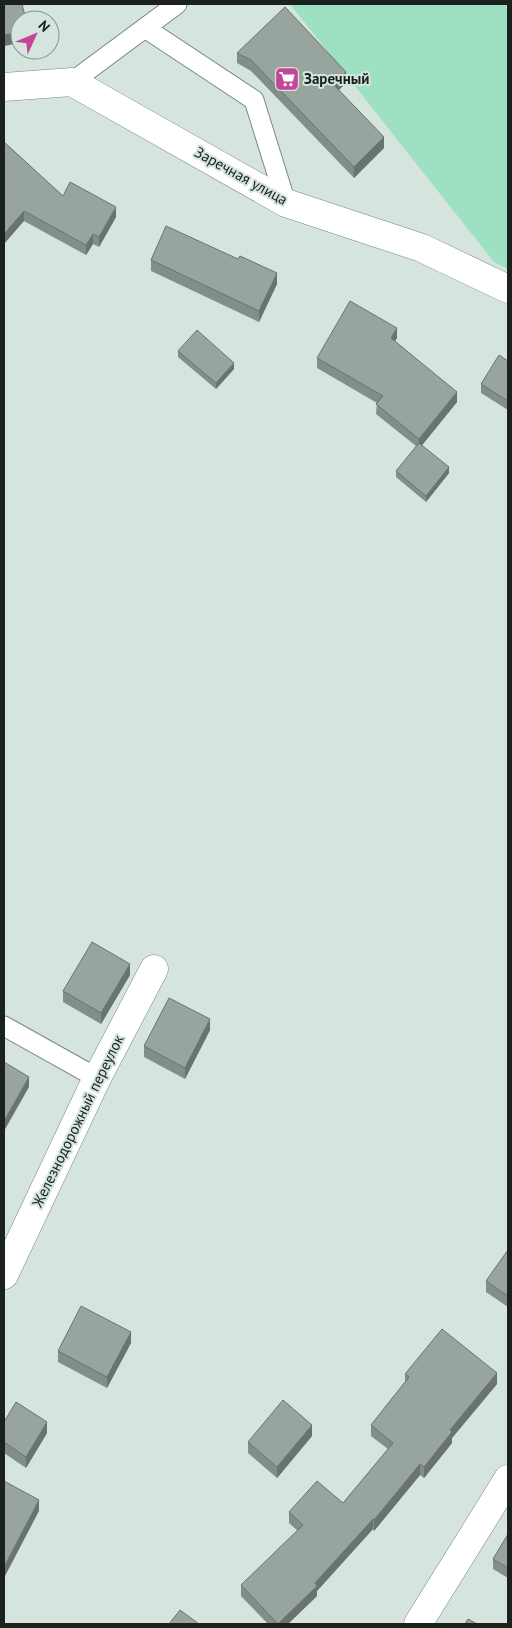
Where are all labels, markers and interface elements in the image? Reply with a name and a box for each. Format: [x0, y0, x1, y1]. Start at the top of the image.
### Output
north arrow [10, 10, 60, 60]
text: N [35, 16, 54, 36]
supermarket icon: Заречный [274, 66, 300, 92]
place label: Заречный [304, 69, 369, 88]
street label: Заречная улица [191, 142, 291, 209]
street label: Железнодорожный переулок [27, 1031, 128, 1211]

